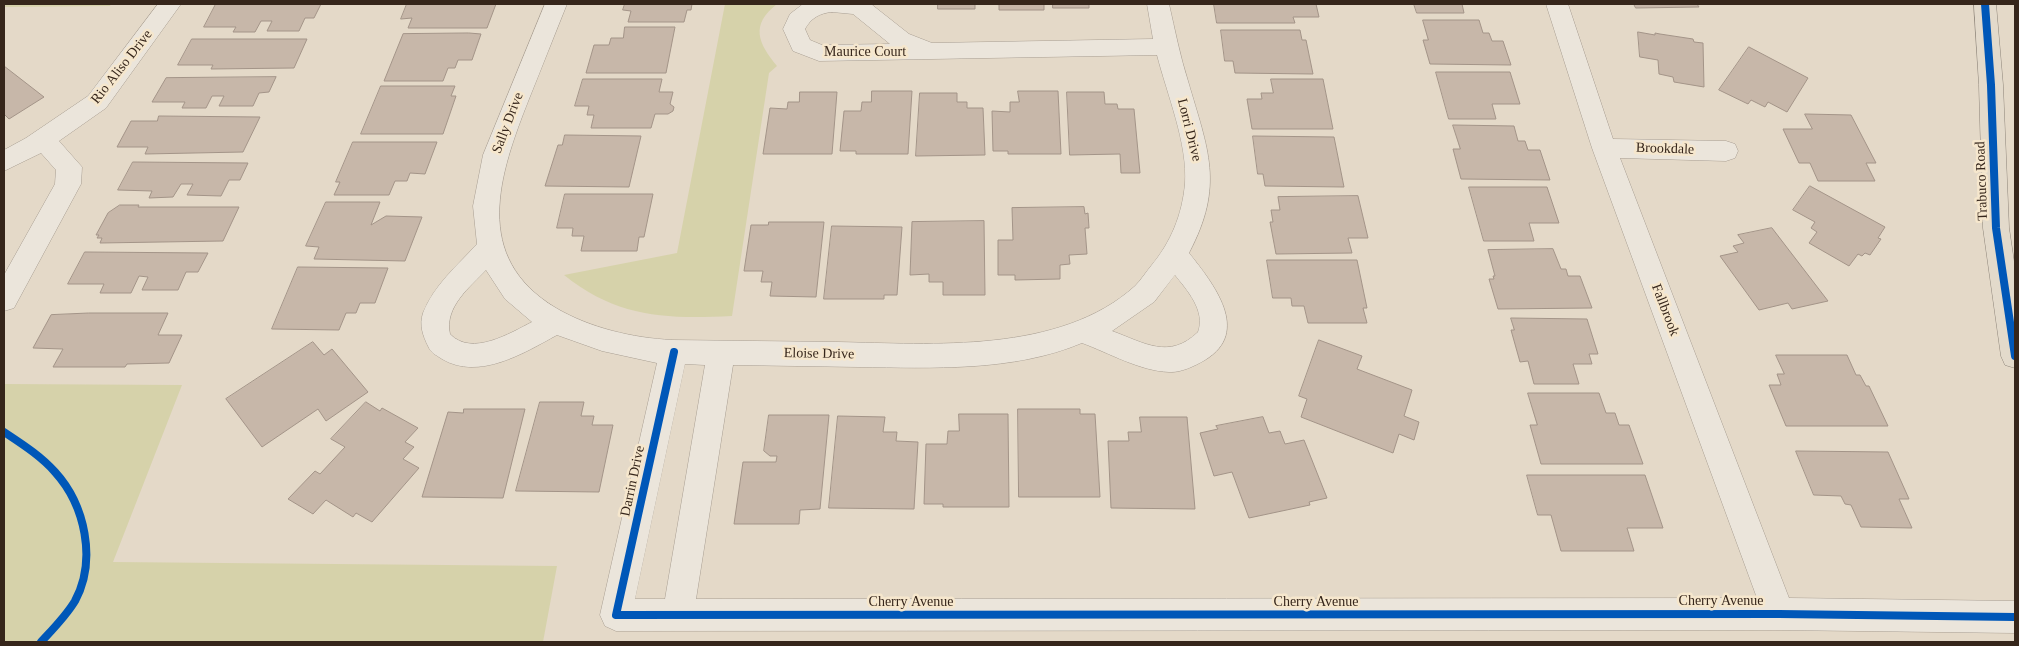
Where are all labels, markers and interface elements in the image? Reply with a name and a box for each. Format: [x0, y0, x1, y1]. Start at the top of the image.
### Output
street label: Rio Aliso Drive [88, 27, 156, 107]
street label: Maurice Court [824, 44, 906, 60]
street label: Sally Drive [489, 90, 527, 156]
street label: Lorri Drive [1173, 97, 1205, 163]
street label: Brookdale [1636, 140, 1694, 158]
street label: Trabuco Road [1972, 141, 1992, 221]
street label: Fallbrook [1647, 282, 1683, 338]
street label: Eloise Drive [784, 345, 854, 363]
street label: Darrin Drive [617, 444, 649, 518]
street label: Cherry Avenue [1679, 593, 1763, 609]
street label: Cherry Avenue [869, 594, 953, 610]
street label: Cherry Avenue [1274, 594, 1358, 610]

